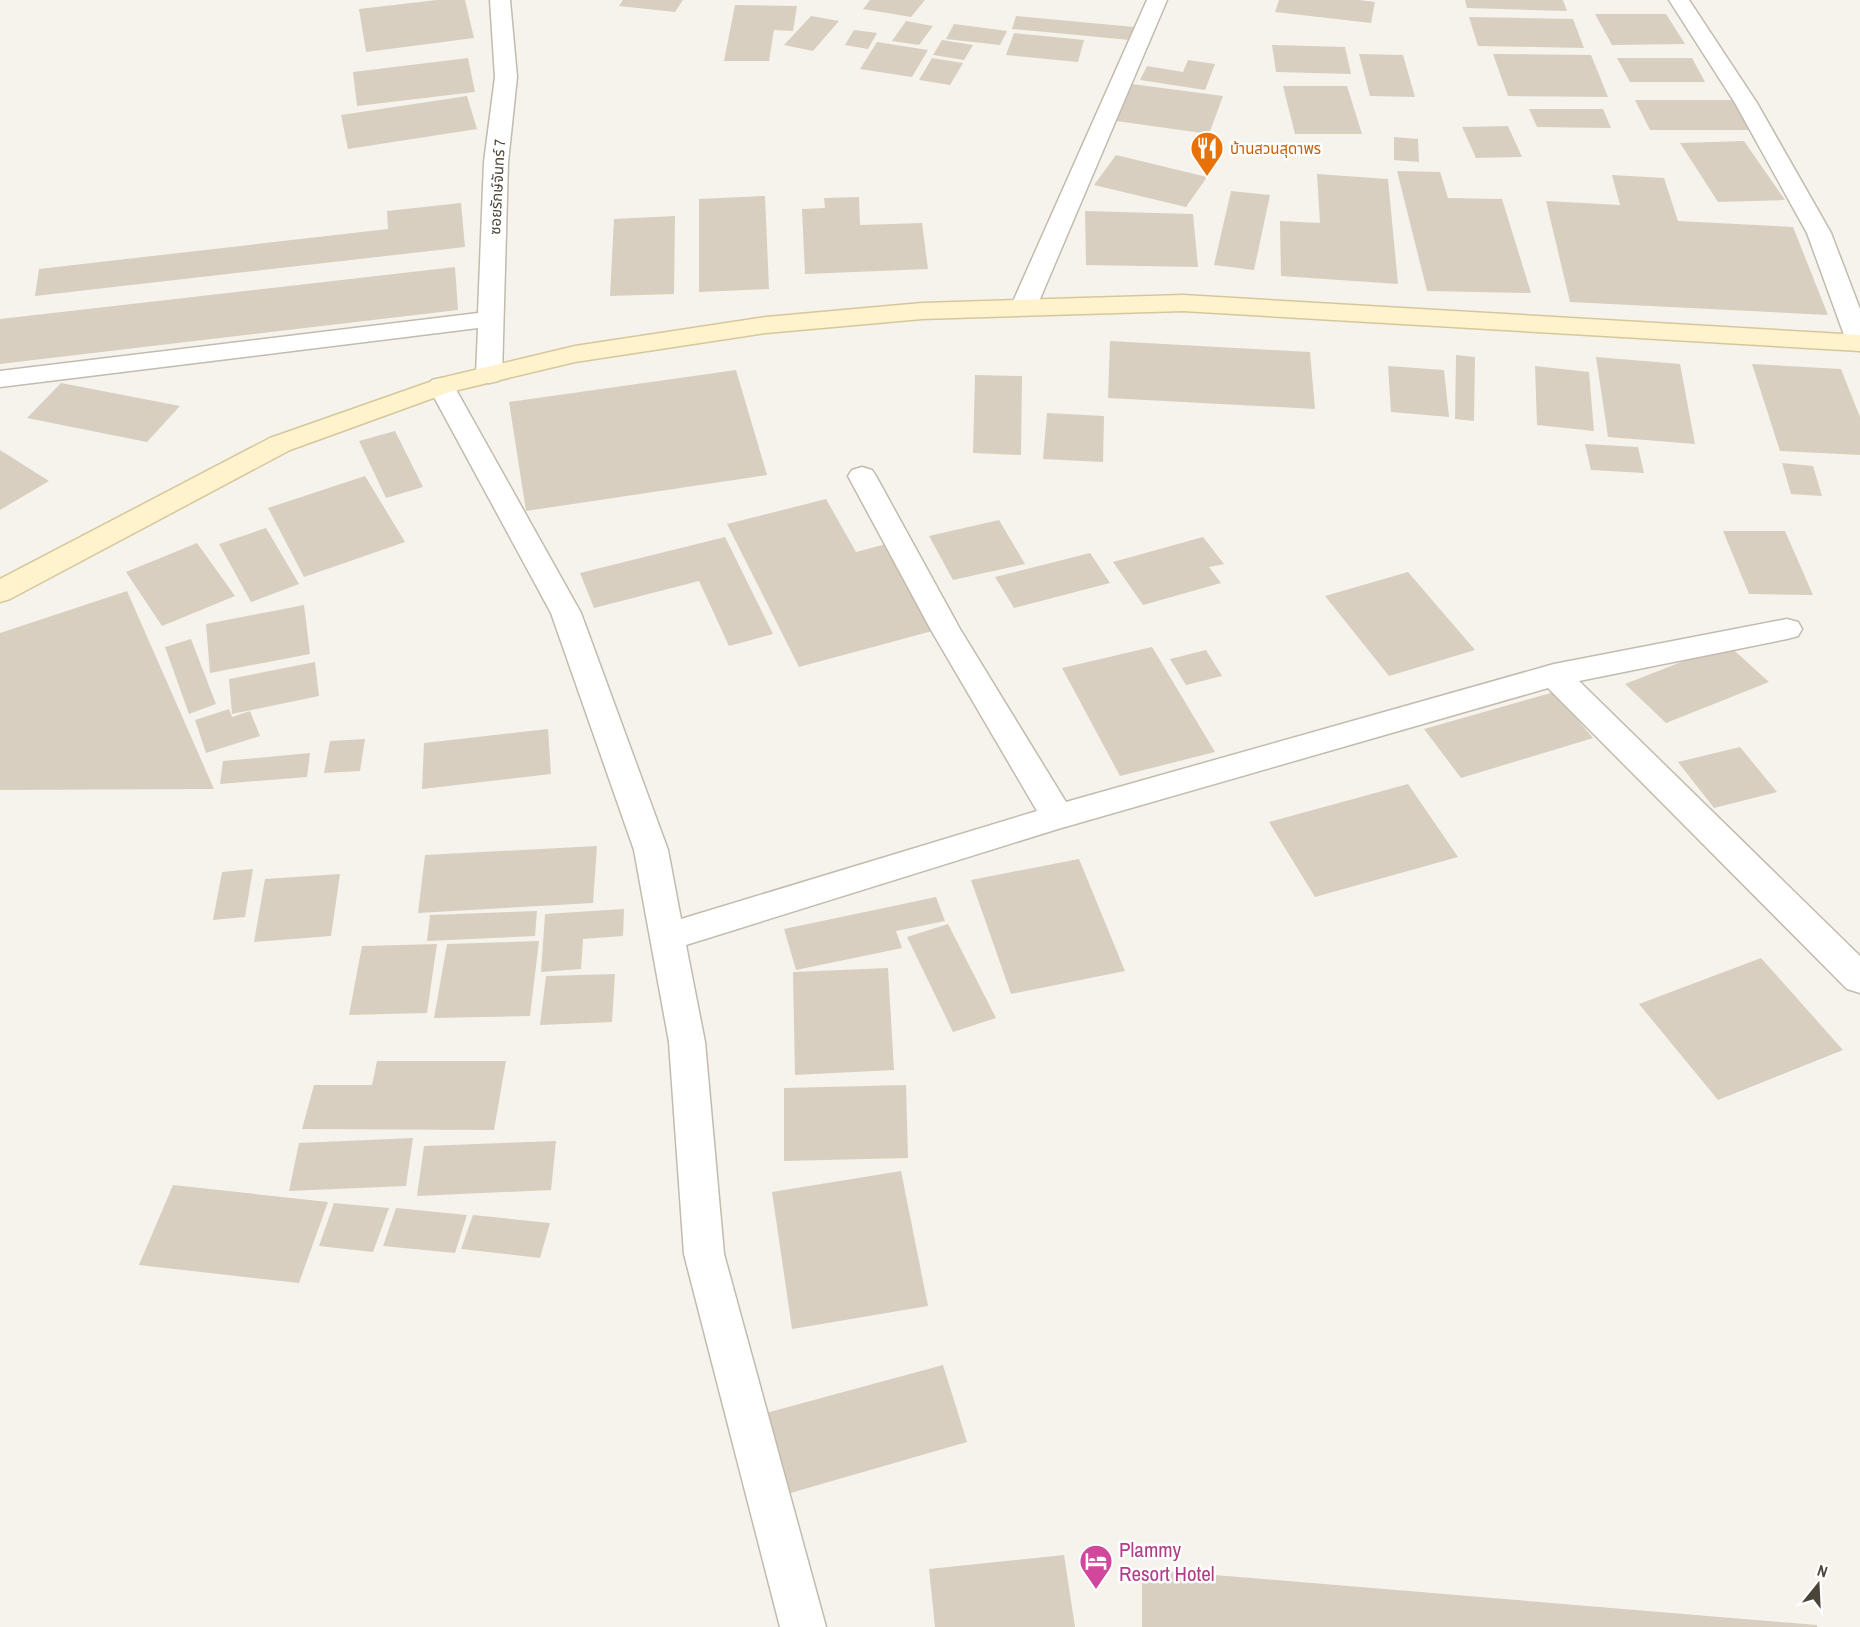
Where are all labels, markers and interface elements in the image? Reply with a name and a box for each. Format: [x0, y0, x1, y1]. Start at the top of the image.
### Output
restaurant icon: บ้านสวนสุดาพร [1189, 130, 1225, 177]
place label: บ้านสวนสุดาพร [1230, 138, 1321, 159]
street label: ซอยรักษ์จันทร์ 7 [484, 139, 510, 235]
place label: Plammy Resort Hotel [1119, 1535, 1215, 1588]
hotel icon: Plammy Resort Hotel [1078, 1543, 1114, 1590]
north arrow [1788, 1555, 1848, 1615]
text: N [1815, 1559, 1831, 1583]

